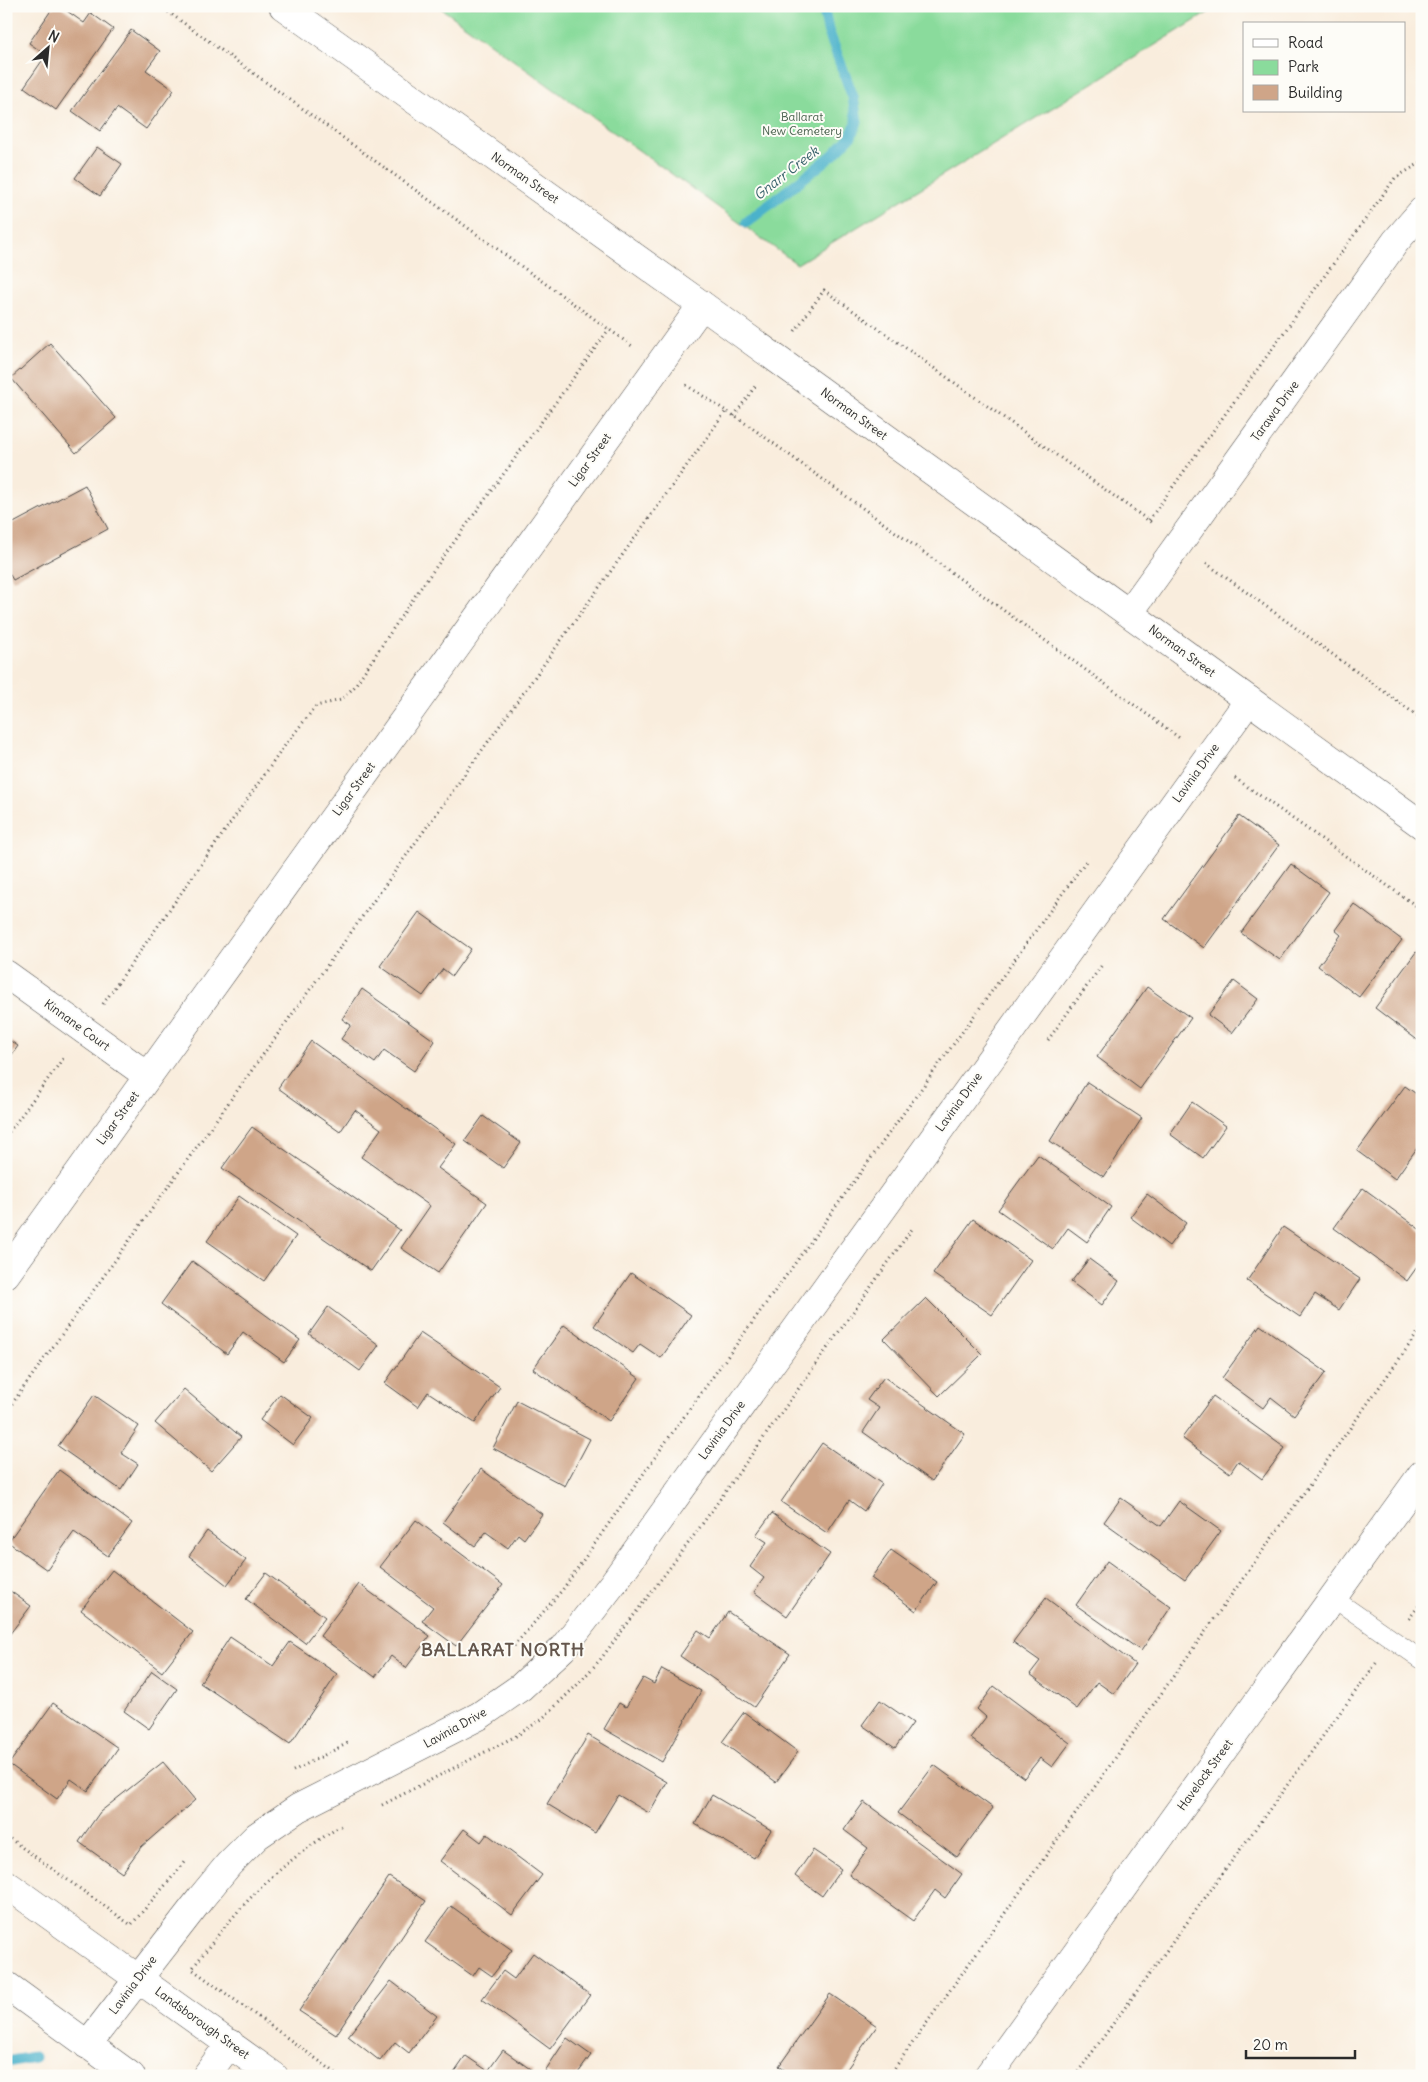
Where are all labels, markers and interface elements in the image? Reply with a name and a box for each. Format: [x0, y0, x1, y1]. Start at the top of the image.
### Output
north arrow [22, 22, 72, 72]
legend [1243, 22, 1406, 112]
text: N [46, 26, 62, 47]
text: Road [1288, 33, 1323, 52]
text: Park [1288, 57, 1319, 76]
text: Building [1288, 83, 1343, 102]
park label: Ballarat New Cemetery [762, 109, 842, 138]
water label: Gnarr Creek [750, 141, 823, 204]
street label: Norman Street [489, 149, 562, 206]
street label: Tarawa Drive [1248, 377, 1302, 444]
street label: Norman Street [818, 384, 891, 443]
street label: Ligar Street [565, 430, 614, 489]
street label: Norman Street [1146, 621, 1219, 680]
street label: Lavinia Drive [1169, 740, 1222, 805]
street label: Ligar Street [329, 759, 378, 818]
street label: Kinnane Court [41, 996, 113, 1053]
street label: Lavinia Drive [932, 1069, 985, 1134]
street label: Ligar Street [93, 1088, 142, 1147]
street label: Lavinia Drive [695, 1397, 748, 1462]
district label: BALLARAT NORTH [421, 1638, 585, 1661]
street label: Lavinia Drive [421, 1704, 489, 1751]
street label: Havelock Street [1174, 1736, 1235, 1813]
street label: Lavinia Drive [106, 1952, 160, 2017]
street label: Landsborough Street [152, 1983, 252, 2062]
scale bar [1246, 2027, 1354, 2059]
text: 20 m [1253, 2035, 1288, 2054]

